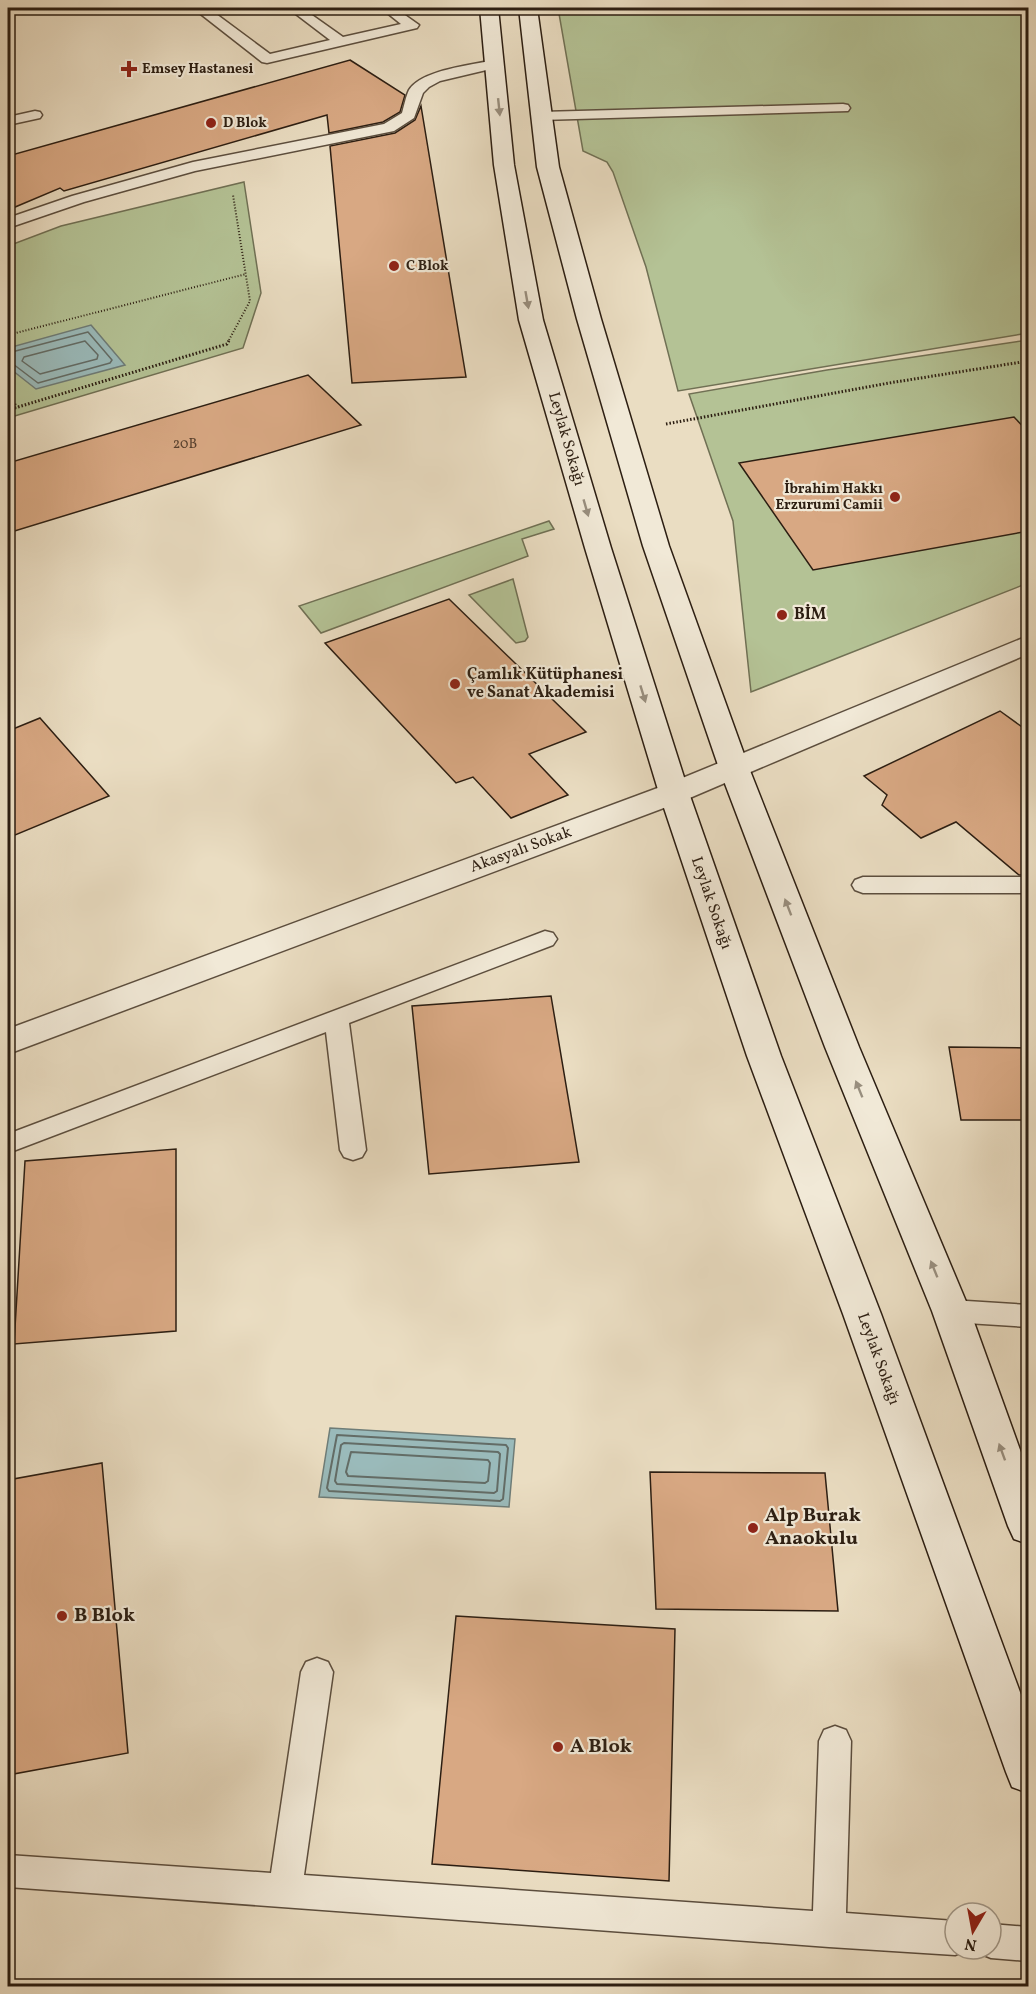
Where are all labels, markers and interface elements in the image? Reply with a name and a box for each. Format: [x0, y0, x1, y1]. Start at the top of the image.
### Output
marker: Emsey Hastanesi [120, 60, 138, 78]
place label: Emsey Hastanesi [142, 60, 253, 79]
one-way arrow [494, 98, 504, 117]
place label: D Blok [223, 114, 267, 133]
marker: D Blok [204, 116, 218, 130]
place label: C Blok [406, 257, 449, 276]
marker: C Blok [387, 259, 401, 273]
one-way arrow [523, 291, 532, 310]
street label: Leylak Sokağı [542, 390, 590, 489]
house number: 20B [173, 435, 197, 454]
place label: İbrahim Hakkı Erzurumi Camii [775, 480, 883, 515]
marker: İbrahim Hakkı Erzurumi Camii [888, 490, 902, 504]
one-way arrow [582, 499, 591, 517]
place label: BİM [794, 604, 827, 626]
marker: BİM [775, 608, 789, 622]
place label: Çamlık Kütüphanesi ve Sanat Akademisi [467, 664, 623, 704]
marker: Çamlık Kütüphanesi ve Sanat Akademisi [448, 677, 462, 691]
one-way arrow [639, 685, 649, 703]
street label: Akasyalı Sokak [467, 821, 575, 879]
street label: Leylak Sokağı [685, 854, 737, 952]
one-way arrow [782, 898, 792, 916]
one-way arrow [854, 1079, 864, 1097]
one-way arrow [929, 1260, 938, 1278]
street label: Leylak Sokağı [851, 1310, 905, 1408]
one-way arrow [996, 1442, 1006, 1460]
place label: Alp Burak Anaokulu [765, 1502, 861, 1553]
marker: Alp Burak Anaokulu [746, 1521, 760, 1535]
place label: B Blok [74, 1602, 135, 1630]
marker: B Blok [55, 1609, 69, 1623]
place label: A Blok [570, 1733, 632, 1761]
marker: A Blok [551, 1740, 565, 1754]
north arrow [943, 1901, 1003, 1961]
text: N [963, 1932, 978, 1956]

